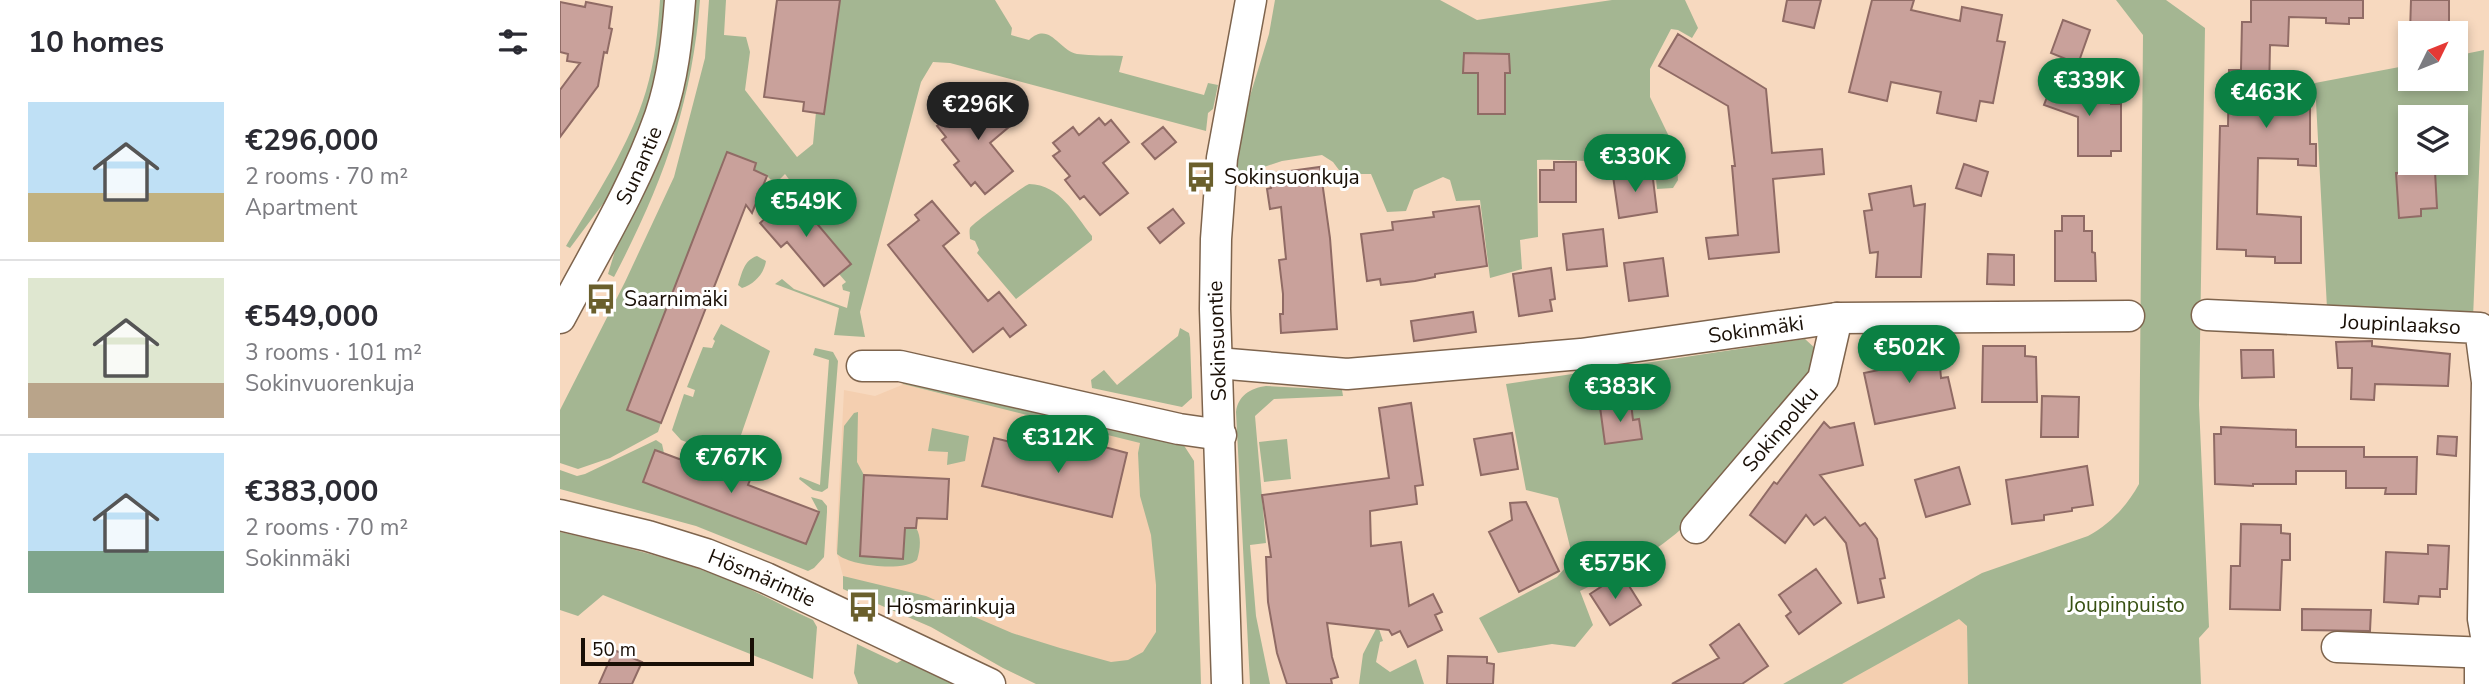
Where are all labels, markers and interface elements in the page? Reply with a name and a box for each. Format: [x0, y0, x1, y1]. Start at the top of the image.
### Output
north arrow [2398, 21, 2468, 91]
map controls [2398, 21, 2468, 175]
text: 10 homes [28, 22, 164, 63]
icon: filters [494, 23, 532, 61]
pin: €339K [2040, 58, 2138, 118]
text: €339K [2054, 65, 2124, 96]
pin: €463K [2217, 71, 2315, 130]
text: €463K [2231, 77, 2301, 108]
pin: €296K [929, 82, 1027, 142]
text: €296K [943, 89, 1013, 120]
button: layers [2398, 105, 2468, 175]
text: €296,000 [245, 120, 378, 161]
street label: Sunantie [609, 122, 669, 209]
icon: home [84, 130, 168, 214]
pin: €330K [1586, 134, 1684, 194]
text: €330K [1600, 141, 1670, 172]
bus stop icon: Sokinsuonkuja [1184, 160, 1218, 194]
text: 2 rooms · 70 m² [245, 161, 408, 192]
place label: Sokinsuonkuja [1224, 163, 1360, 191]
pin: €549K [757, 180, 855, 239]
text: €549K [771, 186, 841, 217]
text: Apartment [245, 192, 357, 223]
street label: Sokinsuontie [1201, 280, 1233, 402]
bus stop icon: Saarnimäki [584, 282, 618, 316]
place label: Saarnimäki [624, 285, 728, 313]
text: €549,000 [245, 296, 378, 337]
icon: home [84, 306, 168, 390]
street label: Joupinlaakso [2339, 307, 2461, 341]
street label: Sokinmäki [1706, 309, 1806, 350]
pin: €502K [1860, 326, 1958, 385]
text: €502K [1874, 332, 1944, 363]
text: 3 rooms · 101 m² [245, 337, 422, 368]
pin: €383K [1571, 364, 1669, 424]
text: Sokinvuorenkuja [245, 368, 415, 399]
text: €383K [1585, 371, 1655, 402]
street label: Sokinpolku [1736, 380, 1825, 478]
pin: €312K [1009, 416, 1107, 475]
text: €312K [1023, 422, 1093, 453]
pin: €767K [682, 435, 780, 495]
text: €767K [696, 442, 766, 473]
text: €383,000 [245, 471, 378, 512]
icon: home [84, 481, 168, 565]
text: 2 rooms · 70 m² [245, 512, 408, 543]
street label: Hösmärintie [704, 542, 820, 614]
pin: €575K [1566, 542, 1664, 601]
text: Sokinmäki [245, 543, 351, 574]
text: €575K [1580, 548, 1650, 579]
bus stop icon: Hösmärinkuja [846, 590, 880, 624]
park label: Joupinpuisto [2066, 591, 2185, 619]
place label: Hösmärinkuja [886, 593, 1016, 621]
scale bar [581, 635, 754, 667]
text: 50 m [592, 637, 636, 663]

